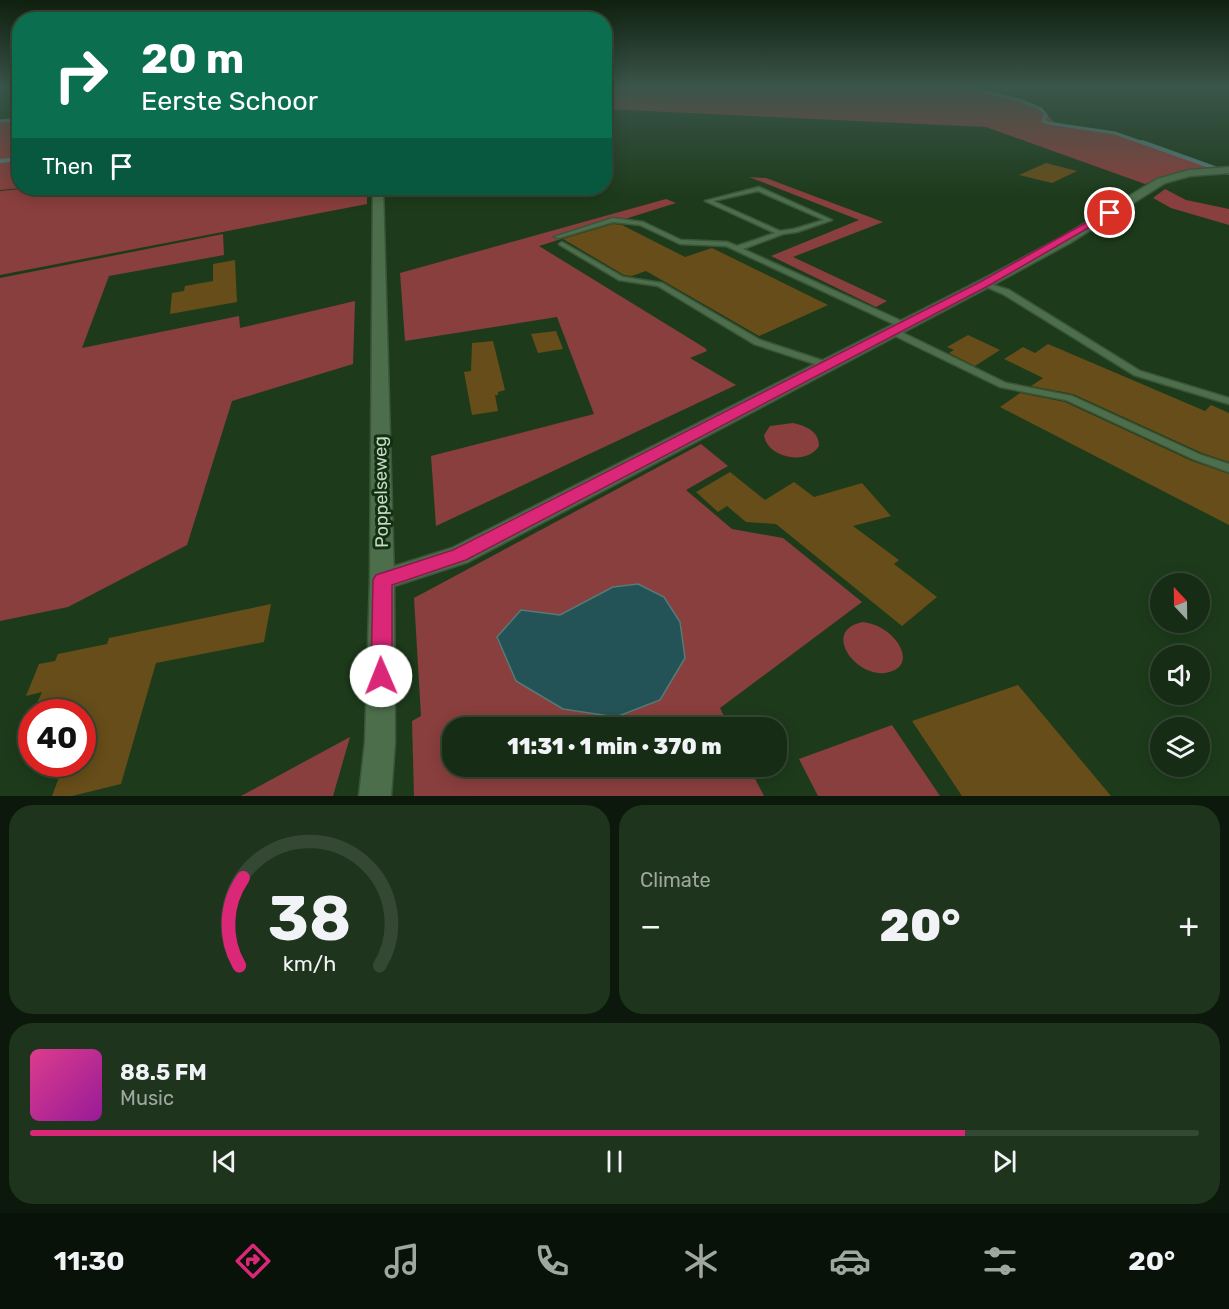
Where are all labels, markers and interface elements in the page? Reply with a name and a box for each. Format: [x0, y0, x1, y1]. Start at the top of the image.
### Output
text: 20 m [141, 34, 244, 84]
icon: right [42, 36, 120, 114]
text: Eerste Schoor [141, 85, 318, 117]
icon: arrive [105, 150, 138, 183]
text: Then [42, 153, 93, 180]
pin [1084, 187, 1135, 238]
icon: arrive [1093, 196, 1126, 229]
street label: Poppelseweg [369, 436, 393, 548]
north arrow [1150, 573, 1210, 633]
map controls [1150, 573, 1210, 777]
position arrow [349, 644, 413, 708]
button: sound [1150, 645, 1210, 705]
speed limit sign: 40 [18, 699, 96, 777]
button: layers [1150, 717, 1210, 777]
text: 11:31 · 1 min · 370 m [507, 733, 722, 760]
text: Climate [640, 868, 711, 892]
text: 38 [268, 882, 351, 956]
text: 20° [880, 899, 960, 952]
text: − [640, 906, 661, 945]
text: + [1178, 906, 1199, 945]
text: km/h [283, 952, 336, 977]
text: 88.5 FM [120, 1059, 207, 1086]
text: Music [120, 1086, 174, 1110]
icon: previous [208, 1145, 241, 1178]
icon: pause [598, 1145, 631, 1178]
icon: next [988, 1145, 1021, 1178]
icon: directions [232, 1240, 274, 1282]
icon: music [381, 1240, 423, 1282]
icon: phone [531, 1240, 573, 1282]
icon: climate [680, 1240, 722, 1282]
icon: car [829, 1240, 871, 1282]
icon: filters [979, 1240, 1021, 1282]
text: 11:30 [54, 1245, 125, 1277]
text: 20° [1128, 1245, 1175, 1277]

